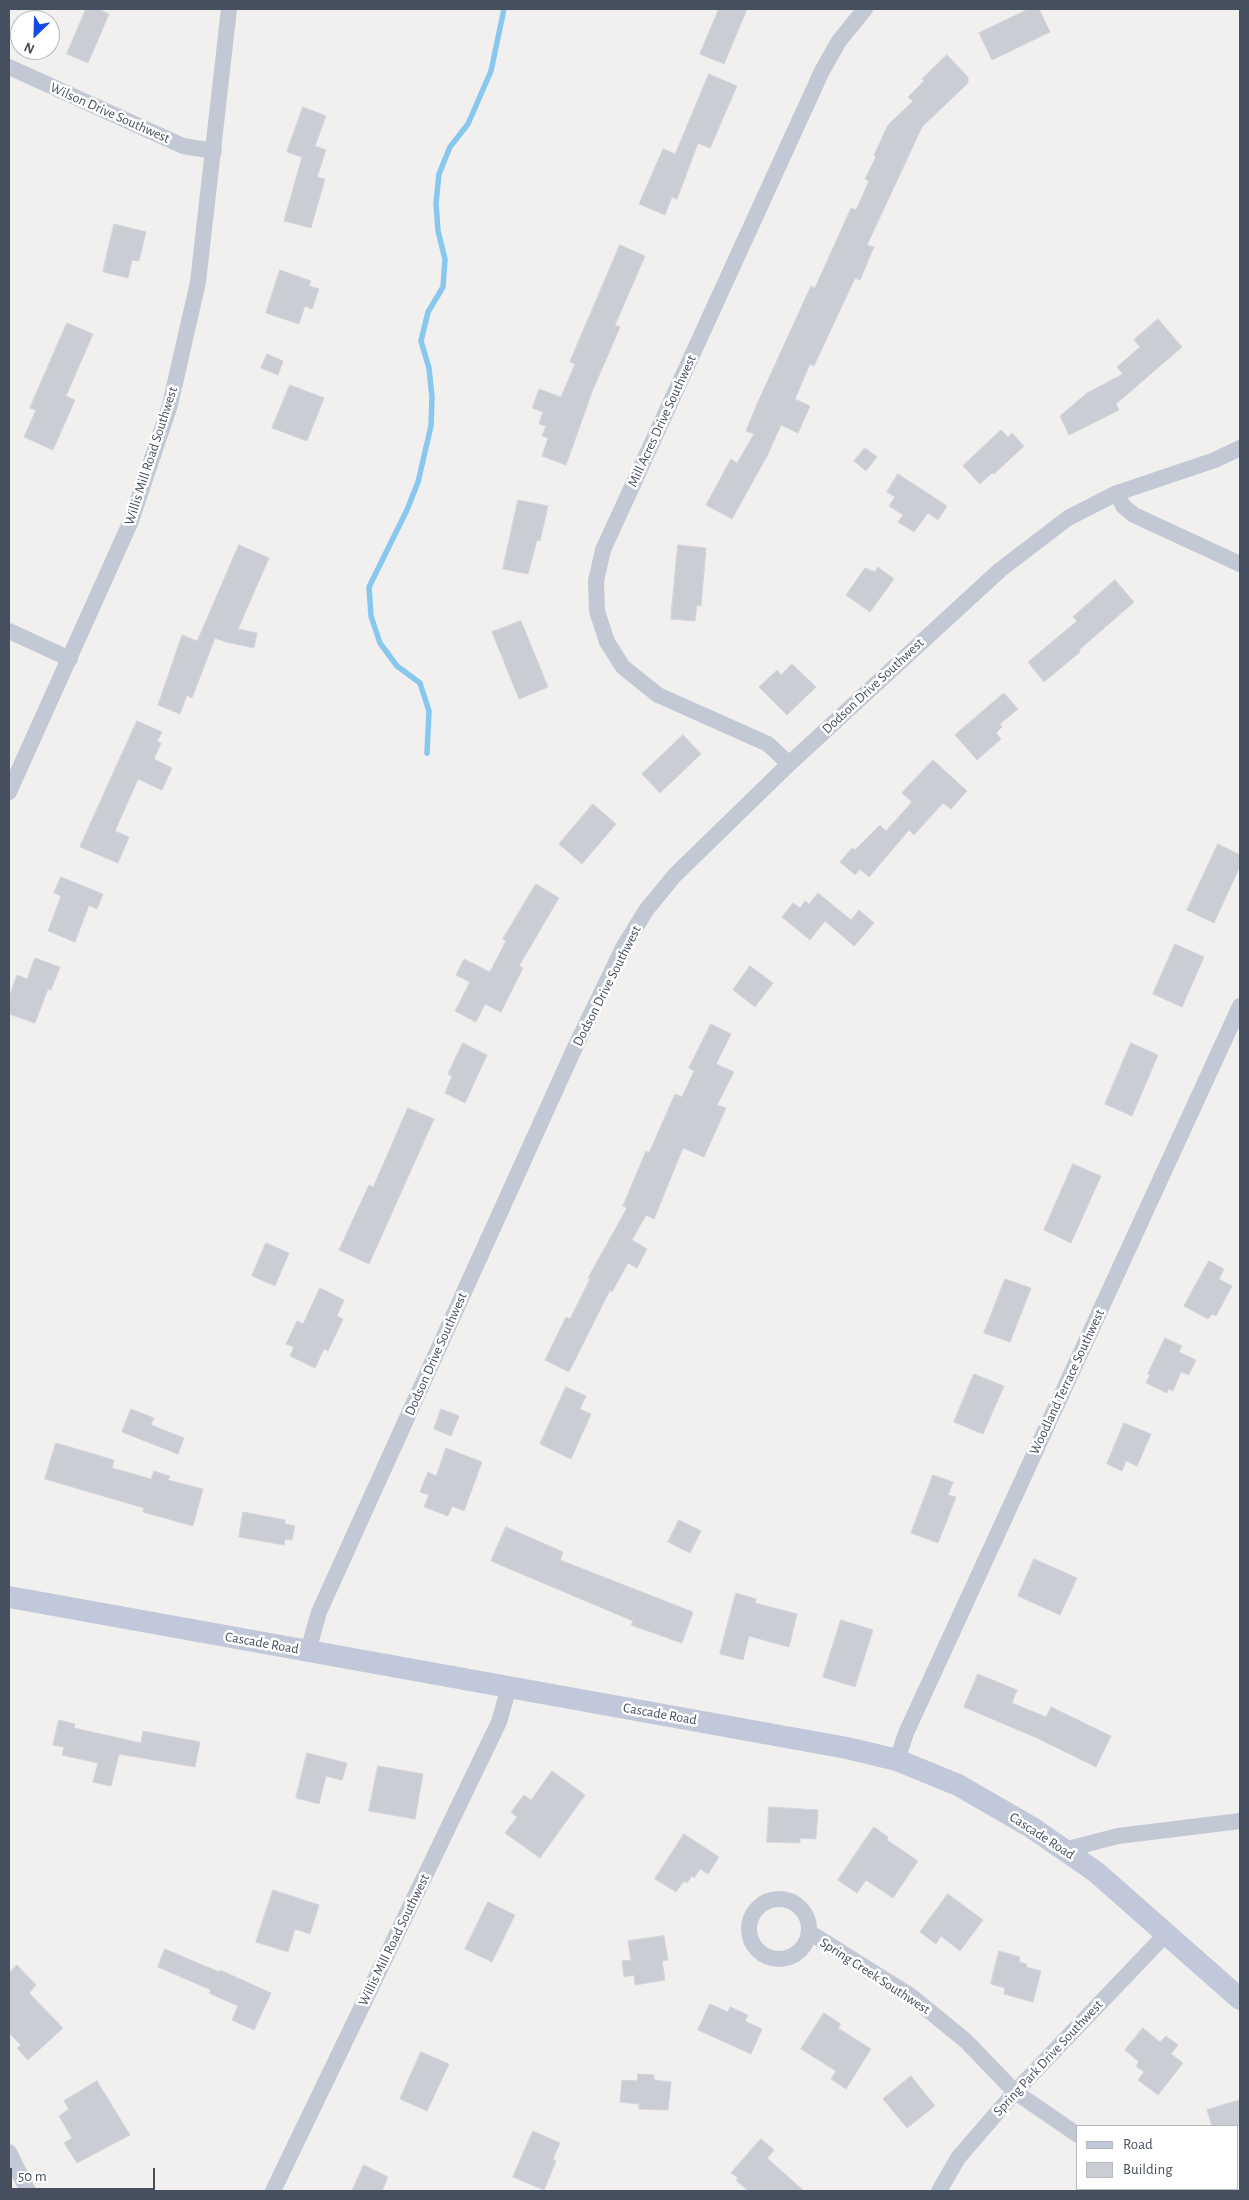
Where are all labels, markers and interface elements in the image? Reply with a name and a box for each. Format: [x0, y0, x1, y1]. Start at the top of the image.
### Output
north arrow [10, 10, 60, 60]
text: N [22, 39, 37, 56]
street label: Wilson Drive Southwest [47, 79, 173, 147]
street label: Mill Acres Drive Southwest [624, 352, 700, 490]
street label: Willis Mill Road Southwest [121, 385, 181, 527]
street label: Dodson Drive Southwest [819, 634, 927, 738]
street label: Dodson Drive Southwest [569, 923, 645, 1049]
street label: Dodson Drive Southwest [401, 1290, 471, 1418]
street label: Woodland Terrace Southwest [1026, 1307, 1108, 1457]
street label: Cascade Road [224, 1628, 300, 1658]
street label: Cascade Road [622, 1699, 698, 1729]
street label: Cascade Road [1006, 1809, 1078, 1863]
street label: Willis Mill Road Southwest [355, 1871, 433, 2009]
street label: Spring Creek Southwest [817, 1934, 933, 2018]
street label: Spring Park Drive Southwest [990, 1996, 1106, 2120]
legend [1076, 2125, 1239, 2190]
text: Road [1123, 2137, 1153, 2152]
scale bar [12, 2158, 158, 2190]
text: Building [1123, 2162, 1173, 2177]
text: 50 m [18, 2169, 47, 2184]

